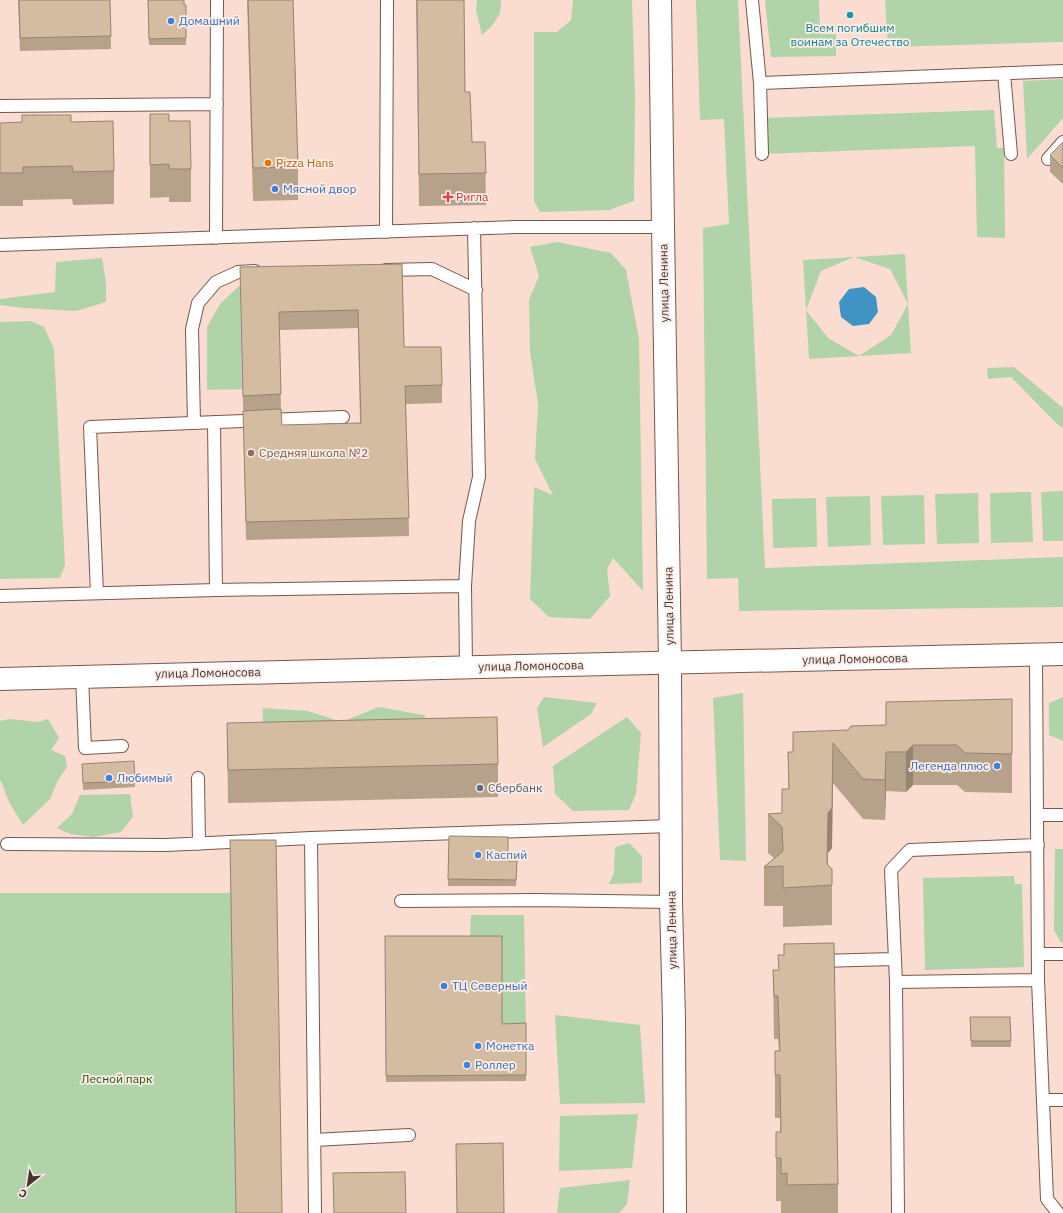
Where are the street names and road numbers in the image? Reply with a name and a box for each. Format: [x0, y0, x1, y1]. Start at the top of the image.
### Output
street label: улица Ленина [655, 243, 672, 322]
street label: улица Ленина [660, 566, 677, 645]
street label: улица Ломоносова [802, 650, 908, 667]
street label: улица Ломоносова [478, 657, 584, 674]
street label: улица Ломоносова [155, 664, 261, 681]
street label: улица Ленина [663, 890, 680, 969]

